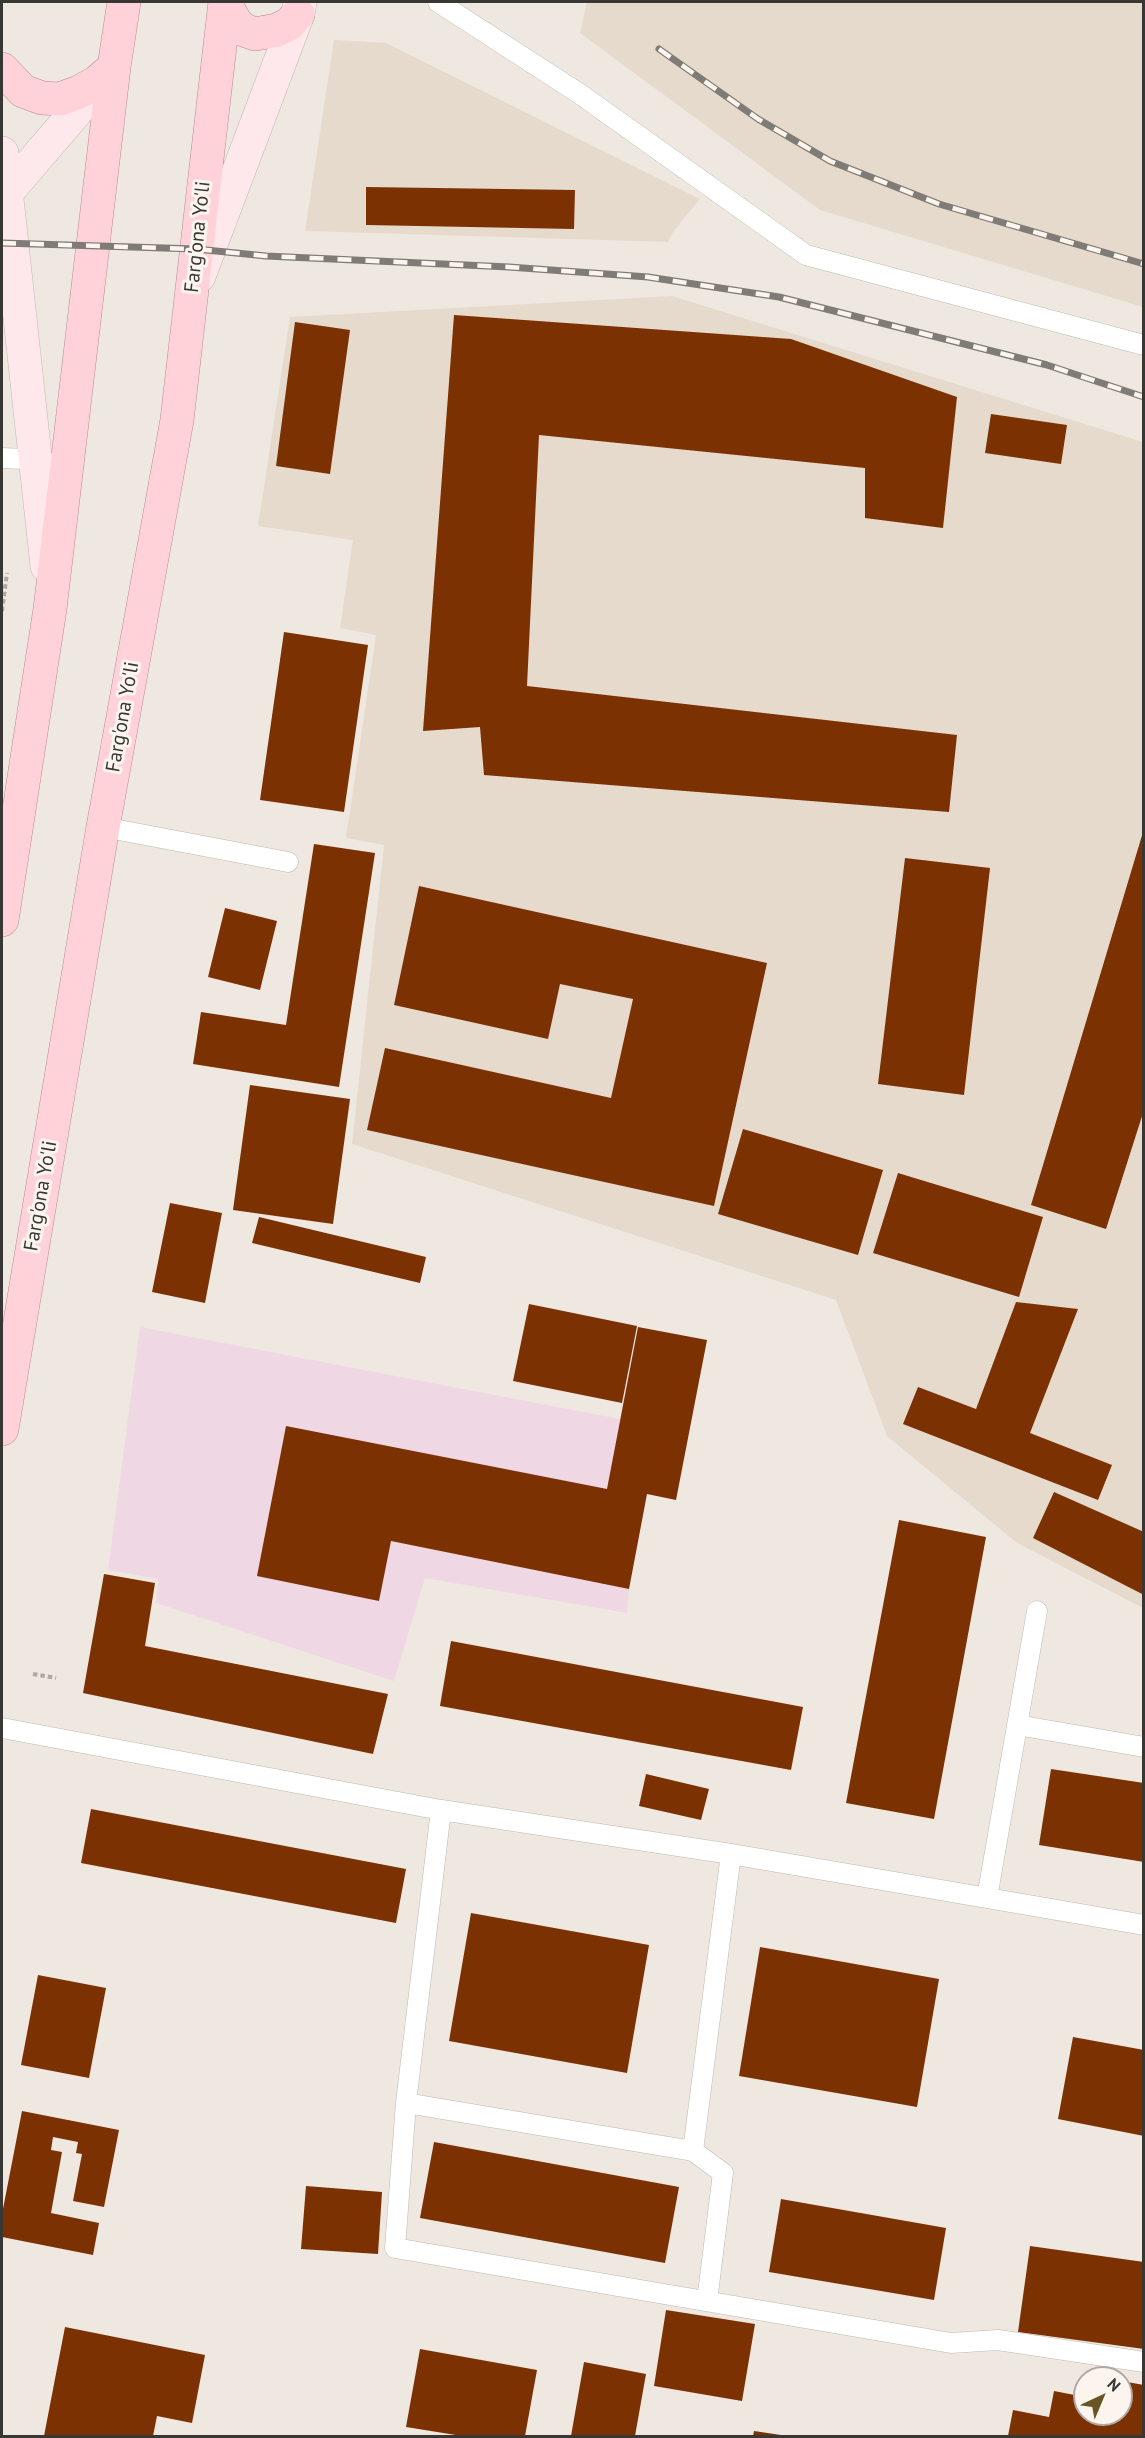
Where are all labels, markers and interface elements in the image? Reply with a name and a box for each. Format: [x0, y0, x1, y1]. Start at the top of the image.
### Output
street label: Farg'ona Yo'li [180, 180, 216, 294]
street label: Farg'ona Yo'li [101, 660, 145, 774]
street label: Farg'ona Yo'li [19, 1139, 63, 1253]
north arrow [1073, 2366, 1133, 2426]
text: N [1103, 2374, 1125, 2395]

